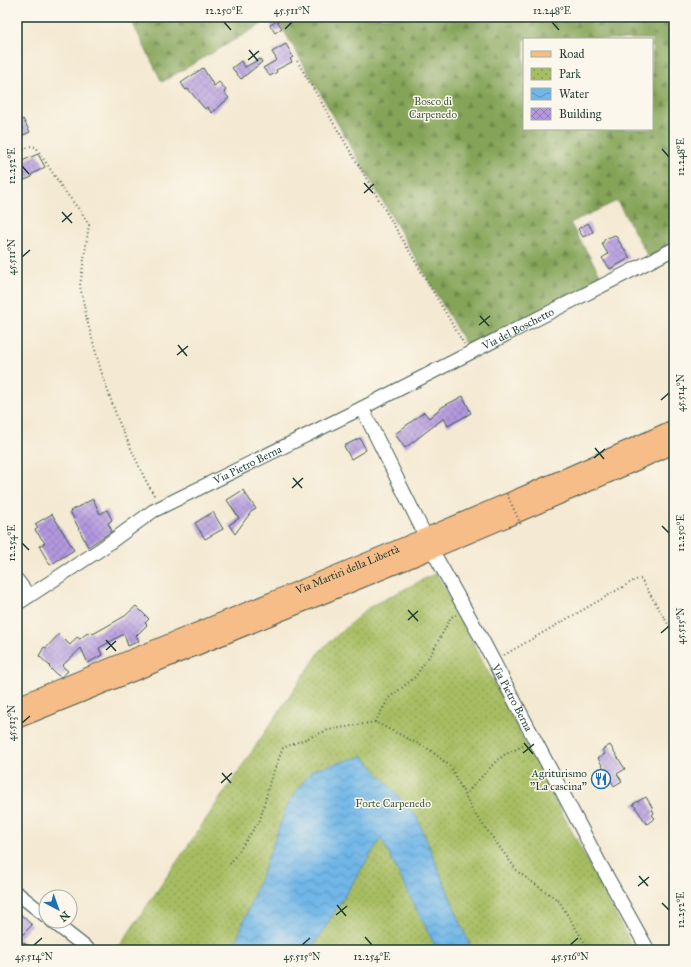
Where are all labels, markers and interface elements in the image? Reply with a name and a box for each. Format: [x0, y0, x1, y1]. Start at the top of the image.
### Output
text: 12.250°E [205, 5, 243, 17]
text: 45.511°N [274, 5, 311, 17]
text: 12.248°E [533, 5, 571, 17]
legend [523, 38, 653, 130]
text: Road [559, 47, 585, 61]
text: Park [559, 67, 581, 81]
text: Water [559, 87, 589, 101]
park label: Bosco di Carpenedo [409, 95, 457, 121]
text: Building [559, 107, 602, 122]
text: 12.248°E [675, 138, 687, 176]
text: 12.252°E [6, 148, 18, 184]
text: 45.511°N [6, 238, 18, 275]
street label: Via del Boschetto [479, 305, 557, 353]
text: 45.514°N [675, 373, 687, 412]
street label: Via Pietro Berna [211, 443, 284, 488]
text: 12.250°E [675, 514, 687, 552]
text: 12.254°E [6, 525, 18, 561]
street label: Via Martiri della Libertà [293, 542, 402, 597]
text: 45.515°N [675, 607, 687, 645]
street label: Via Pietro Berna [489, 661, 535, 734]
text: 45.513°N [6, 704, 18, 741]
place label: Agriturismo "La cascina" [530, 767, 587, 793]
restaurant icon: Agriturismo "La cascina" [590, 768, 612, 790]
park label: Forte Carpenedo [355, 797, 431, 810]
north arrow [38, 889, 78, 929]
text: 12.252°E [675, 892, 687, 928]
text: N [56, 908, 72, 925]
text: 45.514°N [15, 951, 54, 963]
text: 45.515°N [283, 951, 321, 963]
text: 12.254°E [354, 951, 390, 963]
text: 45.516°N [551, 951, 589, 963]

